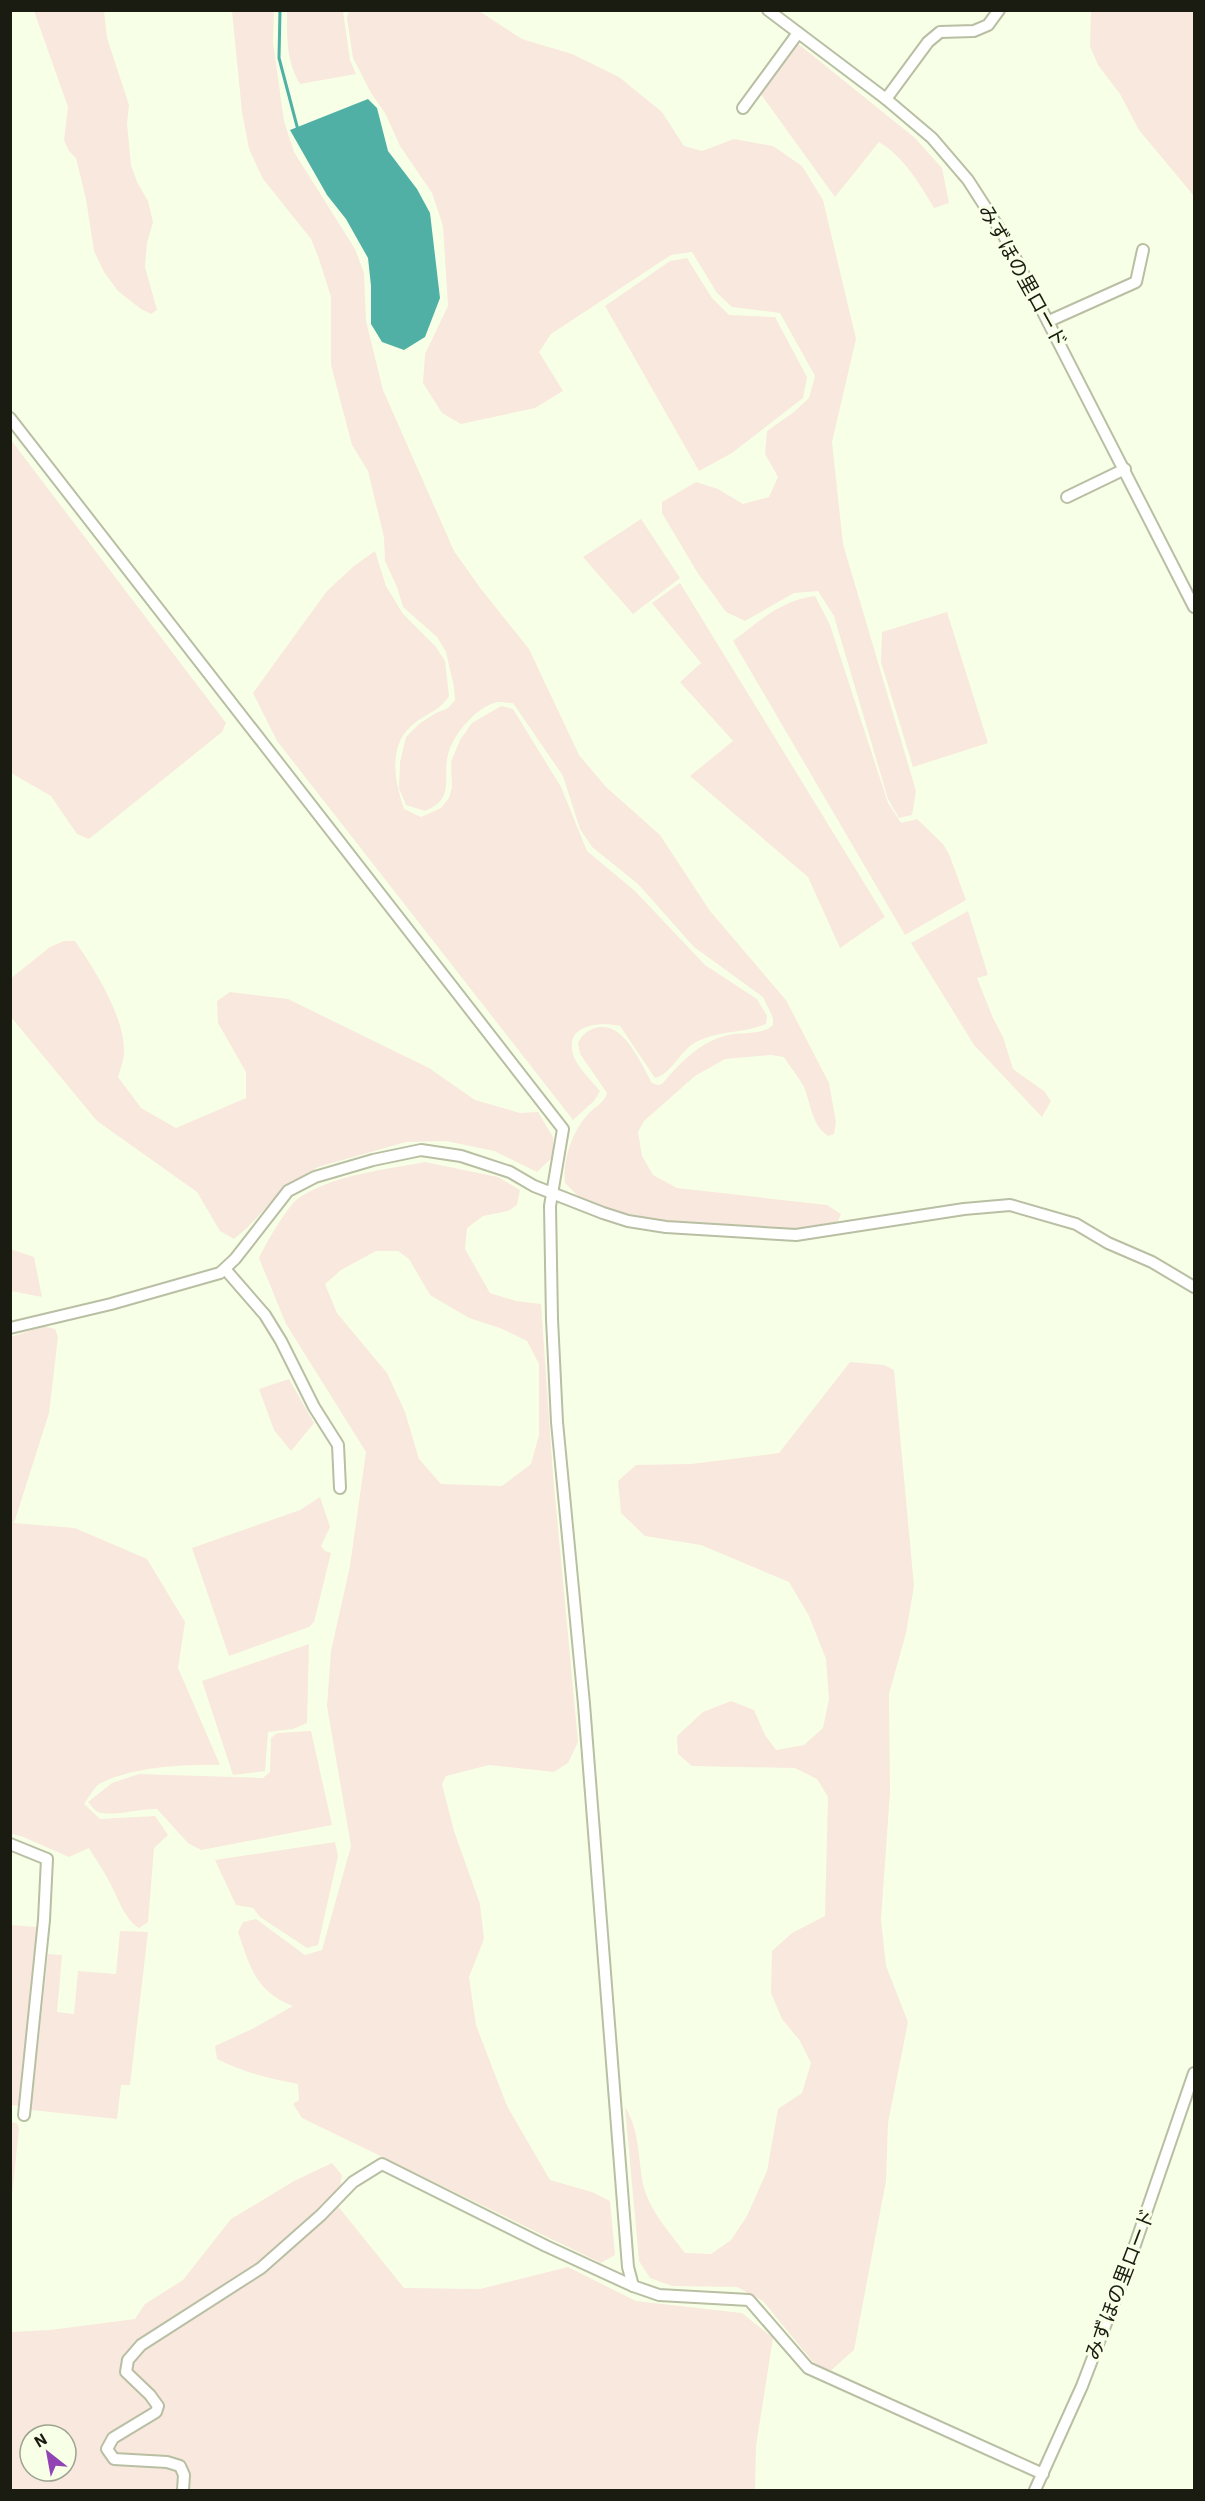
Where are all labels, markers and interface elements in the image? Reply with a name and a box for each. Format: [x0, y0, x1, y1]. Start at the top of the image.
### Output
street label: みずほの里ロード [973, 199, 1074, 352]
street label: みずほの里ロード [1078, 2204, 1161, 2363]
north arrow [18, 2423, 78, 2483]
text: N [30, 2429, 50, 2452]

